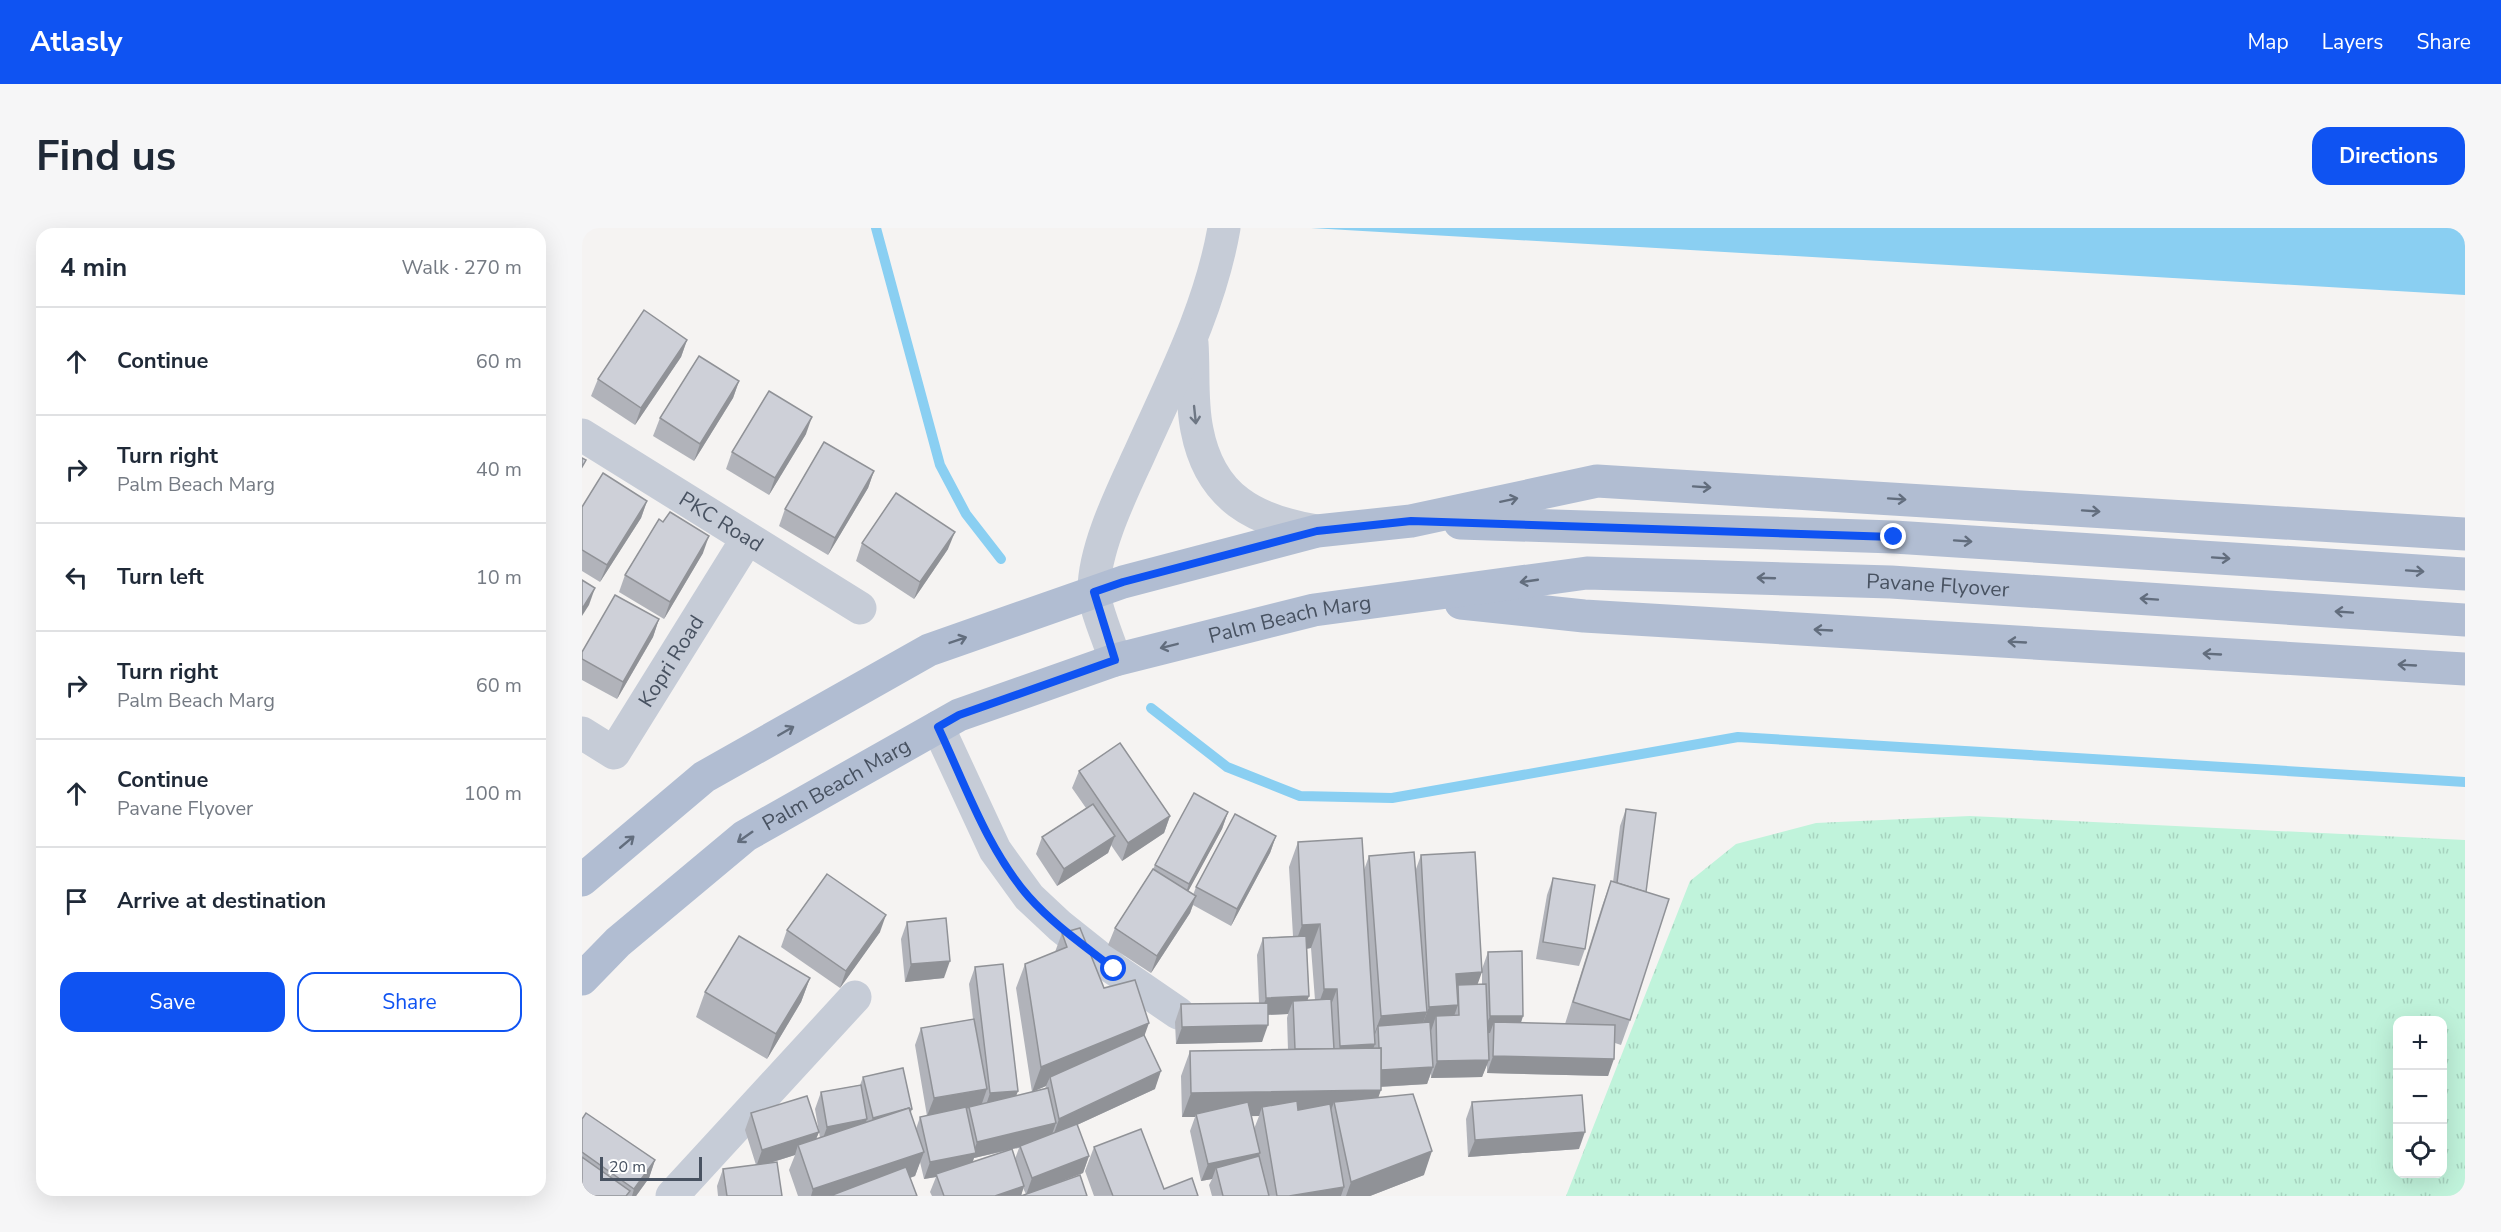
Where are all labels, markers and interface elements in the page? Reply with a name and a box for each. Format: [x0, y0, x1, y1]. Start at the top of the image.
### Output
text: Atlasly [30, 23, 122, 61]
text: Map [2247, 28, 2289, 56]
text: Layers [2322, 28, 2383, 56]
text: Share [2416, 28, 2471, 56]
button: Directions [2312, 127, 2465, 185]
text: Find us [36, 128, 176, 185]
text: 4 min [60, 250, 127, 285]
text: Walk · 270 m [402, 254, 522, 281]
icon: ahead [60, 345, 93, 378]
text: Continue [117, 346, 208, 376]
text: 60 m [476, 348, 522, 375]
one-way arrow [1190, 404, 1201, 424]
text: Turn right [117, 441, 218, 471]
icon: right [60, 453, 93, 486]
text: 40 m [476, 456, 522, 483]
text: Palm Beach Marg [117, 471, 275, 498]
one-way arrow [1692, 482, 1712, 493]
street label: PKC Road [674, 485, 769, 558]
one-way arrow [1500, 493, 1519, 505]
one-way arrow [1886, 494, 1906, 505]
one-way arrow [2081, 506, 2101, 517]
route end [1880, 523, 1906, 549]
one-way arrow [1953, 536, 1973, 547]
one-way arrow [2210, 553, 2230, 564]
icon: left [60, 561, 93, 594]
text: Turn left [117, 562, 204, 592]
text: 10 m [476, 564, 522, 591]
one-way arrow [2405, 566, 2425, 577]
street label: Pavane Flyover [1866, 567, 2011, 604]
one-way arrow [1756, 573, 1776, 584]
one-way arrow [1519, 576, 1539, 587]
street label: Palm Beach Marg [1205, 588, 1373, 650]
one-way arrow [2140, 593, 2160, 604]
one-way arrow [2334, 606, 2354, 617]
street label: Kopri Road [632, 610, 710, 712]
one-way arrow [1813, 625, 1833, 636]
one-way arrow [948, 633, 967, 644]
one-way arrow [2008, 636, 2028, 647]
one-way arrow [1160, 641, 1179, 653]
one-way arrow [2202, 648, 2222, 659]
text: Turn right [117, 657, 218, 687]
one-way arrow [2397, 659, 2417, 670]
icon: right [60, 669, 93, 702]
text: 60 m [476, 672, 522, 699]
text: Palm Beach Marg [117, 687, 275, 714]
one-way arrow [777, 725, 794, 737]
street label: Palm Beach Marg [757, 731, 915, 837]
text: Continue [117, 765, 208, 795]
icon: ahead [60, 777, 93, 810]
text: 100 m [464, 780, 522, 807]
text: Pavane Flyover [117, 795, 253, 822]
one-way arrow [737, 831, 754, 843]
one-way arrow [619, 835, 634, 849]
icon: arrive [60, 885, 93, 918]
text: Arrive at destination [117, 886, 326, 916]
route start [1100, 955, 1126, 981]
button: Save [60, 972, 285, 1032]
button: Share [297, 972, 522, 1032]
map controls [2393, 1016, 2447, 1178]
button: + [2393, 1016, 2447, 1070]
button: − [2393, 1070, 2447, 1124]
button: locate [2393, 1124, 2447, 1178]
scale bar [600, 1154, 702, 1182]
text: 20 m [609, 1156, 646, 1178]

